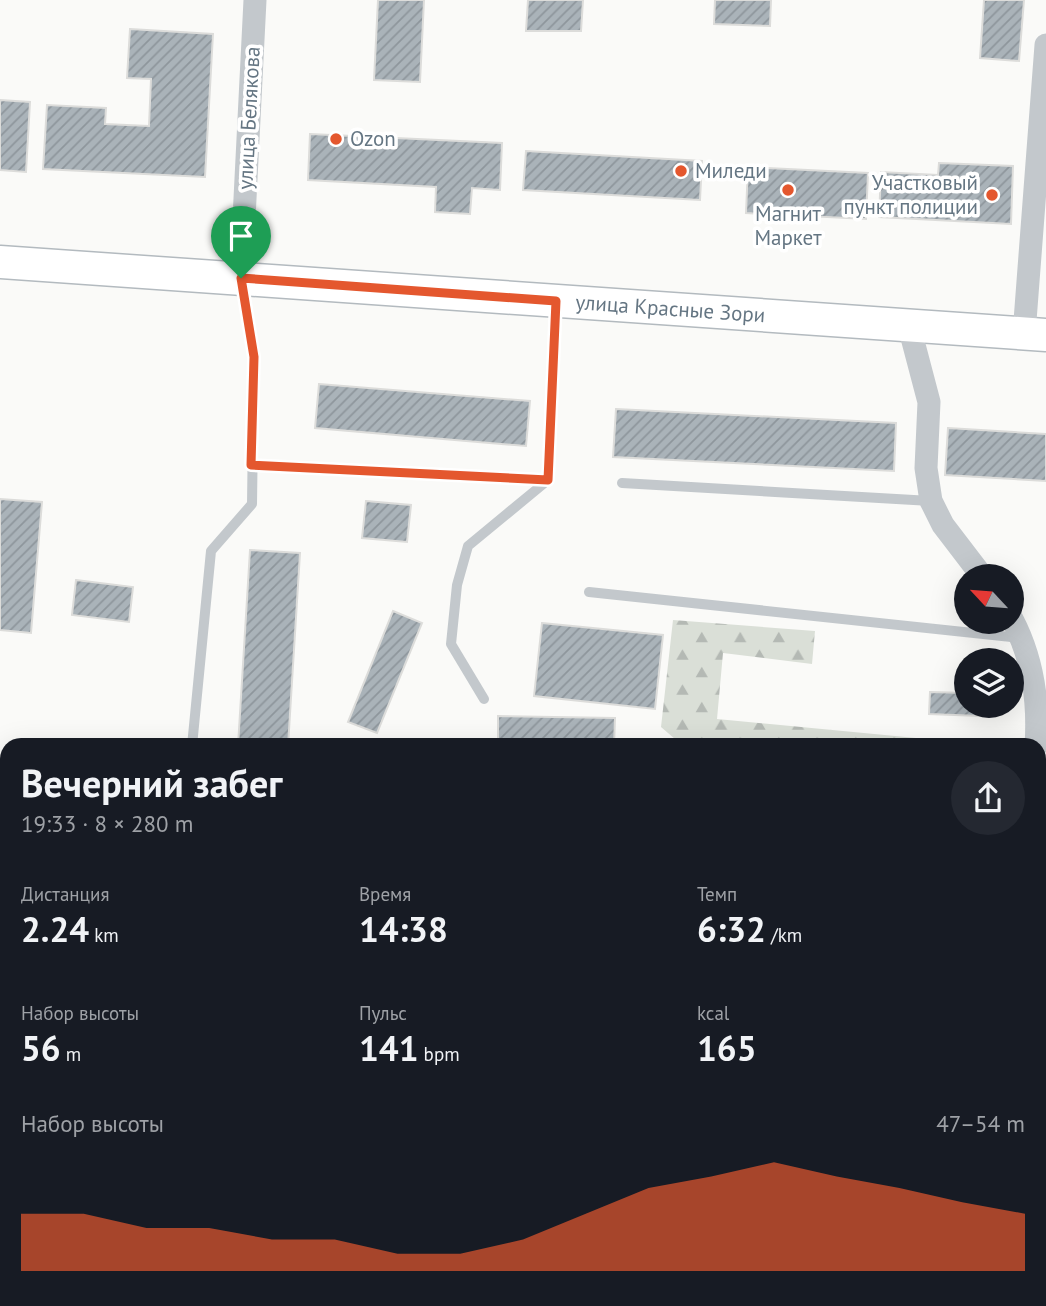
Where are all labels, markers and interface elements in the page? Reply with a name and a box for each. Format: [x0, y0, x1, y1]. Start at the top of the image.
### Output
street label: улица Белякова [231, 46, 266, 190]
place label: Ozon [350, 125, 396, 152]
marker: Ozon [328, 131, 344, 147]
place label: Миледи [695, 157, 767, 184]
marker: Миледи [673, 163, 689, 179]
place label: Участковый пункт полиции [843, 169, 978, 220]
marker: Магнит Маркет [780, 182, 796, 198]
marker: Участковый пункт полиции [984, 187, 1000, 203]
place label: Магнит Маркет [754, 200, 822, 251]
pin [211, 206, 271, 278]
icon: arrive [222, 217, 260, 255]
street label: улица Красные Зори [575, 288, 766, 328]
north arrow [954, 564, 1024, 634]
map controls [954, 564, 1024, 718]
button: layers [954, 648, 1024, 718]
text: Вечерний забег [21, 758, 282, 807]
button: share [951, 761, 1025, 835]
text: 19:33 · 8 × 280 m [21, 809, 193, 838]
text: Дистанция [21, 882, 109, 906]
text: Время [359, 882, 411, 906]
text: Темп [697, 882, 737, 906]
text: 2.24 [21, 906, 89, 952]
text: 14:38 [359, 906, 448, 952]
text: 6:32 [697, 906, 766, 952]
text: km [89, 923, 119, 947]
text: /km [766, 923, 802, 947]
text: Набор высоты [21, 1001, 139, 1025]
text: Пульс [359, 1001, 407, 1025]
text: kcal [697, 1001, 729, 1025]
text: 56 [21, 1025, 61, 1071]
text: 141 [359, 1025, 419, 1071]
text: 165 [697, 1025, 757, 1071]
text: m [61, 1042, 81, 1066]
text: bpm [419, 1042, 460, 1066]
text: Набор высоты [21, 1109, 164, 1138]
text: 47–54 m [936, 1109, 1025, 1138]

